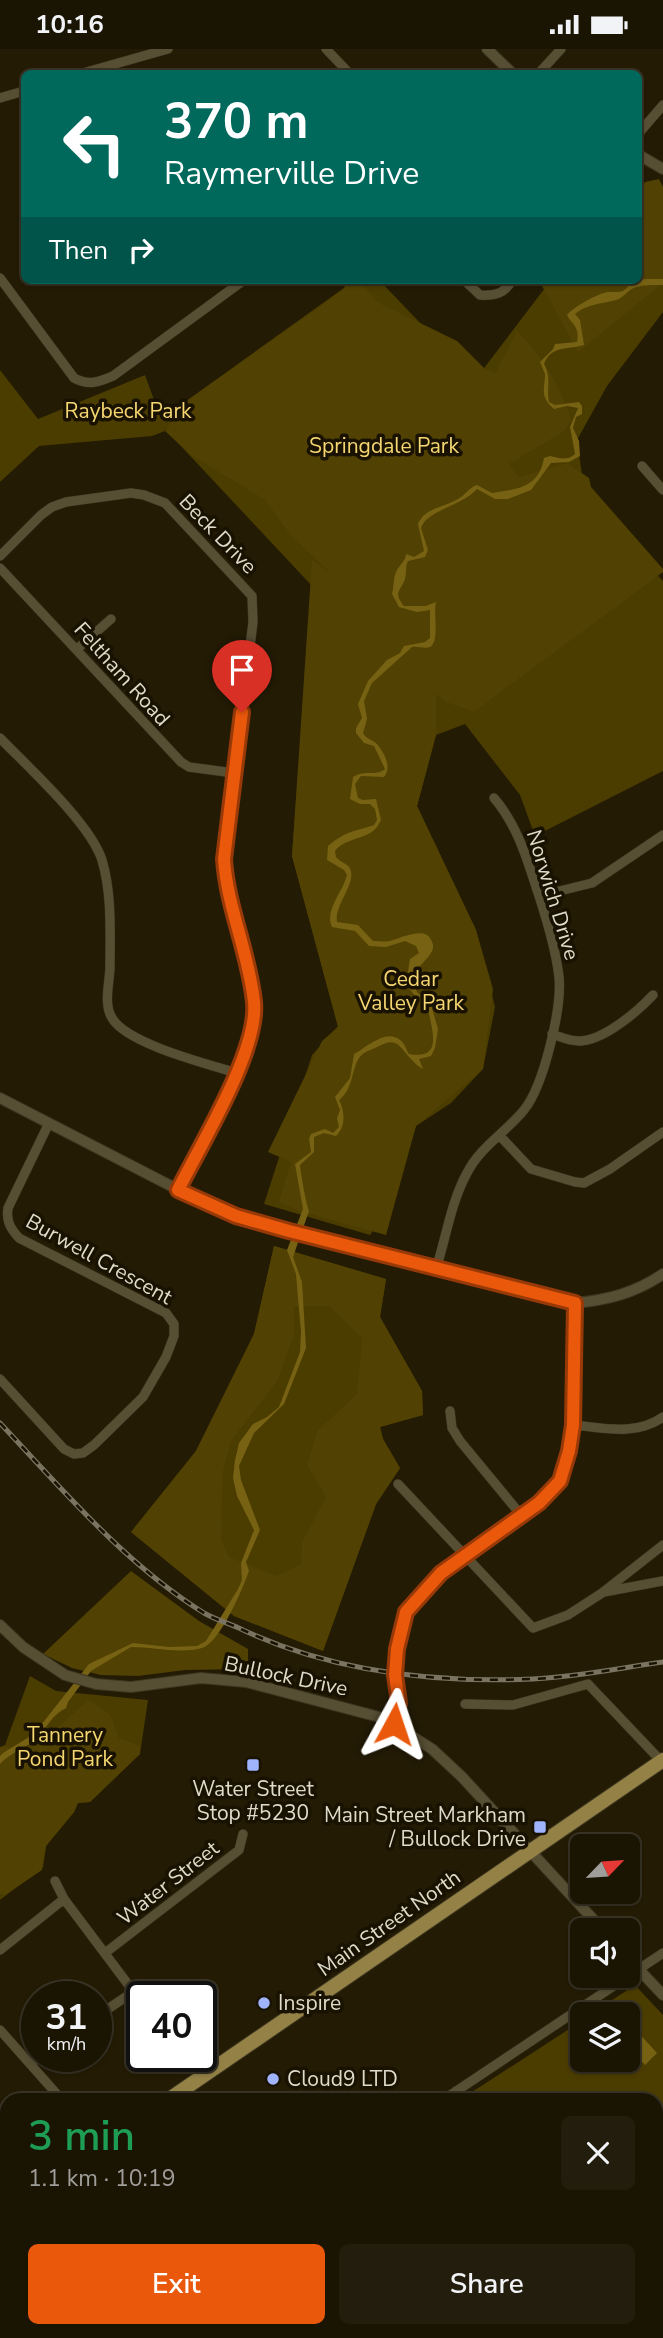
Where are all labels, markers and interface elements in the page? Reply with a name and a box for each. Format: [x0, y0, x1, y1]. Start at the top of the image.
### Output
text: 10:16 [35, 7, 104, 42]
text: 370 m [164, 88, 308, 155]
icon: left [49, 98, 140, 189]
text: Raymerville Drive [164, 152, 419, 195]
icon: right [122, 231, 160, 269]
text: Then [49, 233, 108, 268]
park label: Raybeck Park [65, 397, 192, 425]
park label: Springdale Park [309, 432, 459, 460]
street label: Beck Drive [173, 488, 263, 580]
street label: Feltham Road [68, 616, 176, 732]
pin [212, 640, 272, 712]
icon: arrive [223, 651, 261, 689]
street label: Norwich Drive [520, 826, 586, 964]
park label: Cedar Valley Park [357, 965, 464, 1017]
street label: Burwell Crescent [21, 1207, 178, 1311]
street label: Bullock Drive [222, 1649, 350, 1703]
position arrow [357, 1687, 431, 1761]
park label: Tannery Pond Park [17, 1721, 113, 1773]
marker: Water Street Stop #5230 [245, 1757, 261, 1773]
place label: Water Street Stop #5230 [192, 1775, 314, 1827]
place label: Main Street Markham / Bullock Drive [324, 1801, 526, 1853]
marker: Main Street Markham / Bullock Drive [532, 1819, 548, 1835]
street label: Water Street [111, 1834, 225, 1931]
north arrow [570, 1834, 640, 1904]
map controls [570, 1834, 640, 2072]
street label: Main Street North [312, 1863, 466, 1983]
button: sound [570, 1918, 640, 1988]
speed limit sign: 40 [126, 1981, 217, 2072]
place label: Inspire [278, 1989, 341, 2017]
text: 31 [45, 1994, 88, 2041]
marker: Inspire [256, 1995, 272, 2011]
button: layers [570, 2002, 640, 2072]
text: km/h [47, 2032, 86, 2056]
place label: Cloud9 LTD [287, 2065, 398, 2093]
marker: Cloud9 LTD [265, 2071, 281, 2087]
text: 3 min [28, 2108, 135, 2165]
button: close [561, 2116, 635, 2190]
text: 1.1 km · 10:19 [28, 2163, 175, 2194]
button: Exit [28, 2244, 325, 2324]
button: Share [339, 2244, 635, 2324]

